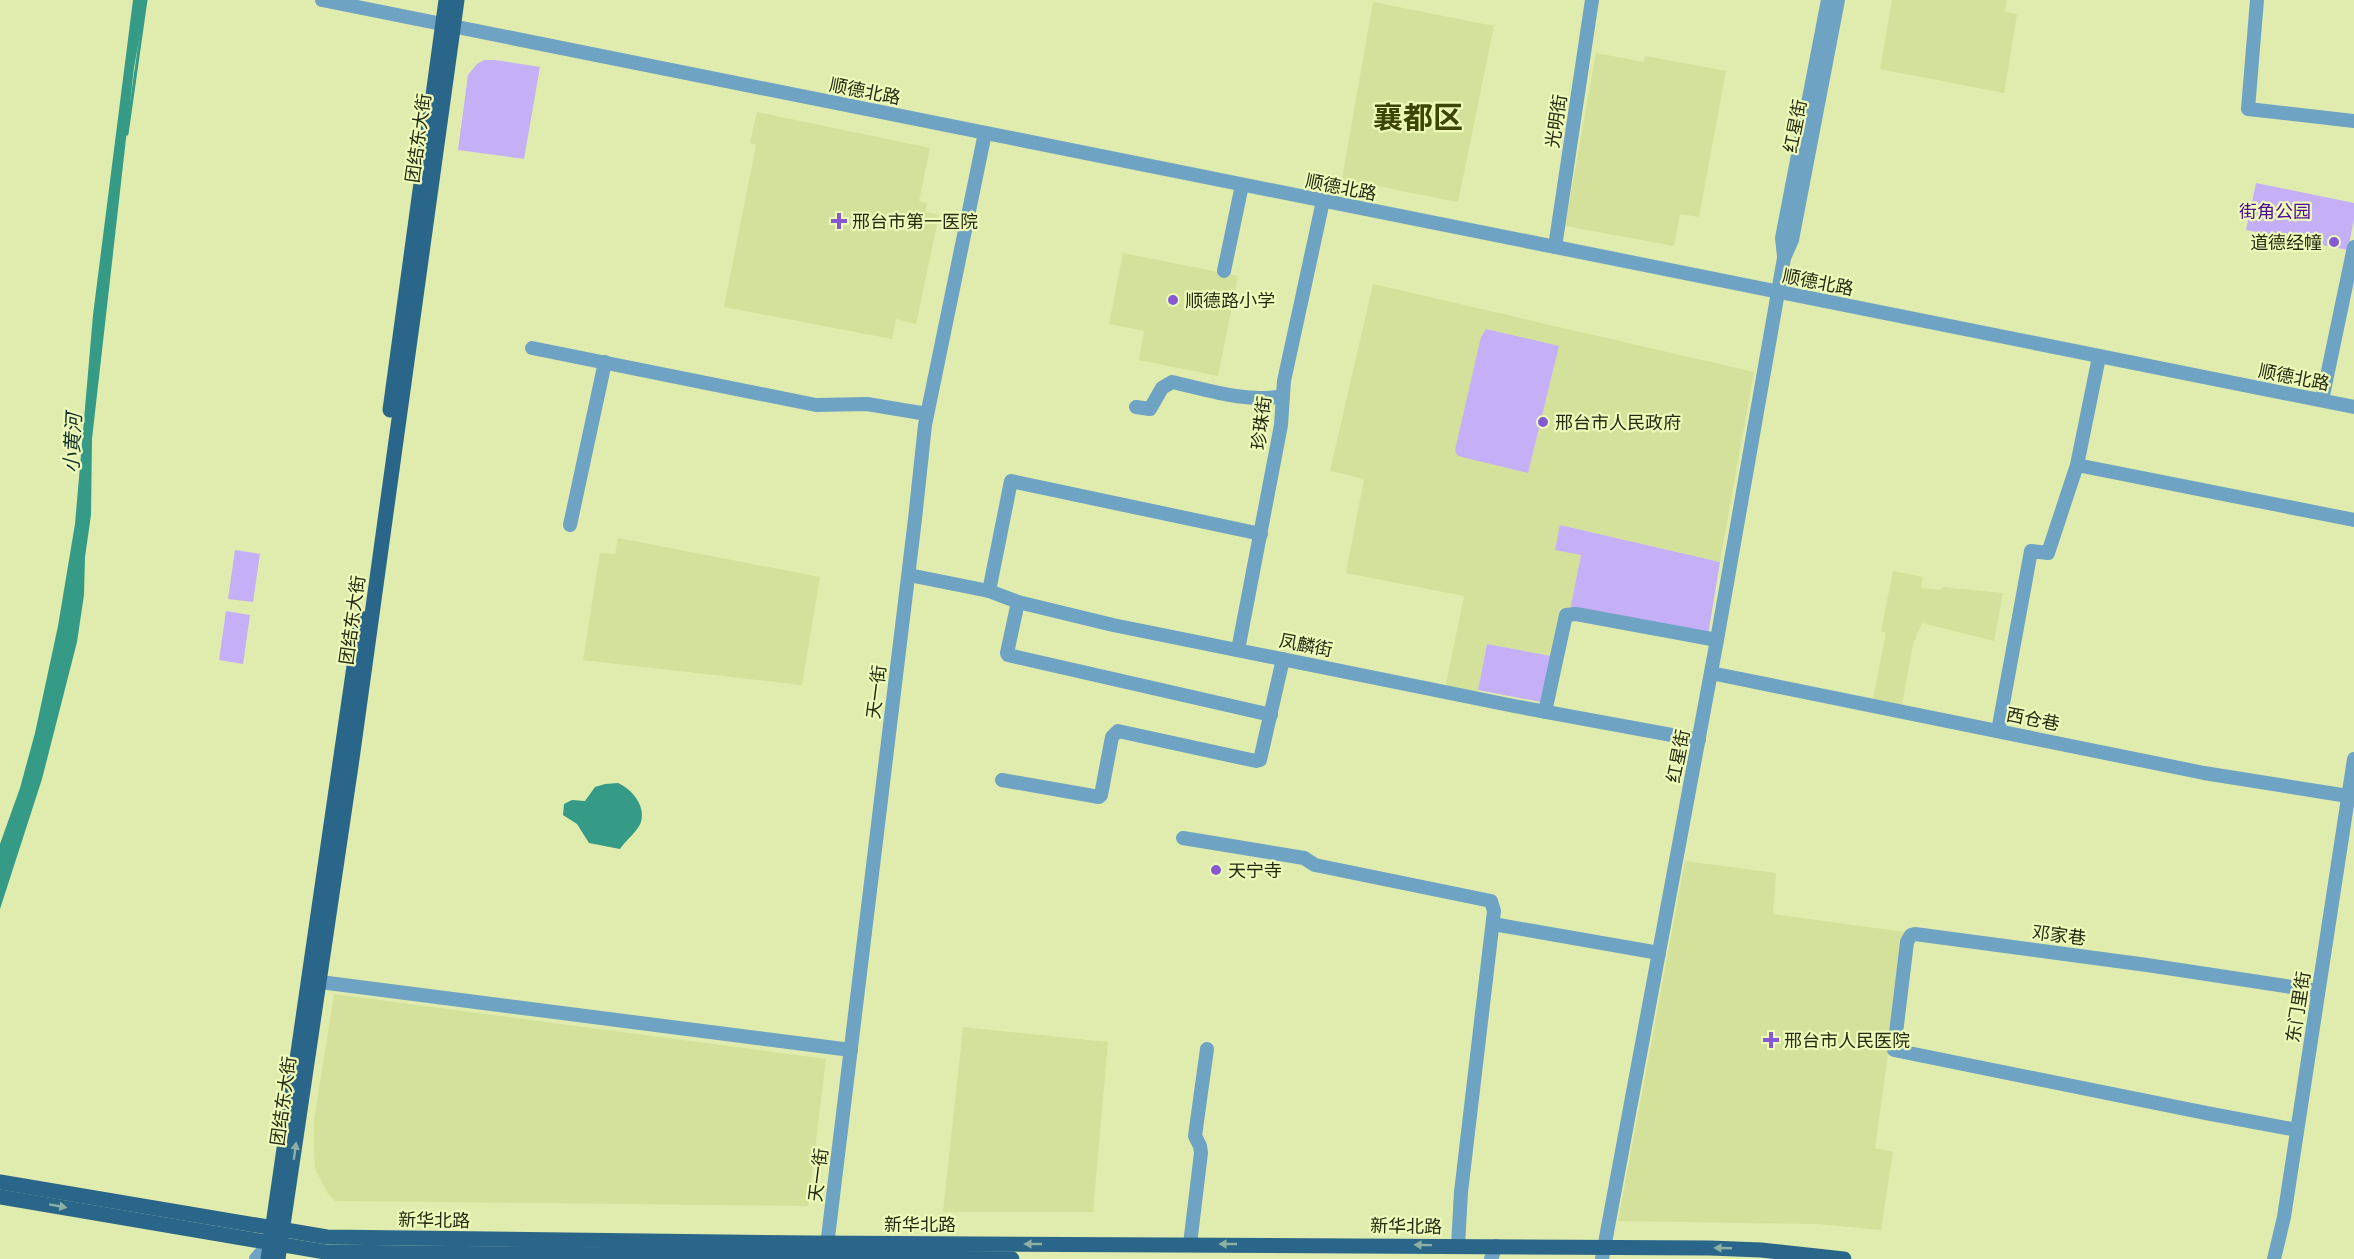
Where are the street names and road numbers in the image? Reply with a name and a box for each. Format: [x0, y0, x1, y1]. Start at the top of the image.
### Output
street label: 顺德北路 [827, 71, 903, 111]
street label: 团结东大街 [398, 92, 438, 184]
street label: 光明街 [1538, 92, 1574, 150]
street label: 红星街 [1777, 97, 1813, 155]
street label: 顺德北路 [1303, 167, 1379, 207]
street label: 顺德北路 [1780, 262, 1856, 302]
street label: 顺德北路 [2256, 357, 2332, 397]
street label: 珍珠街 [1244, 395, 1278, 451]
street label: 团结东大街 [332, 574, 372, 666]
street label: 凤麟街 [1277, 627, 1335, 663]
street label: 天一街 [859, 664, 893, 720]
street label: 西仓巷 [2004, 701, 2062, 737]
street label: 红星街 [1660, 727, 1696, 785]
street label: 邓家巷 [2031, 918, 2087, 952]
street label: 东门里街 [2279, 969, 2317, 1045]
street label: 团结东大街 [263, 1055, 303, 1147]
street label: 天一街 [801, 1147, 835, 1203]
street label: 新华北路 [398, 1206, 470, 1234]
street label: 新华北路 [884, 1211, 956, 1238]
street label: 新华北路 [1370, 1212, 1442, 1240]

